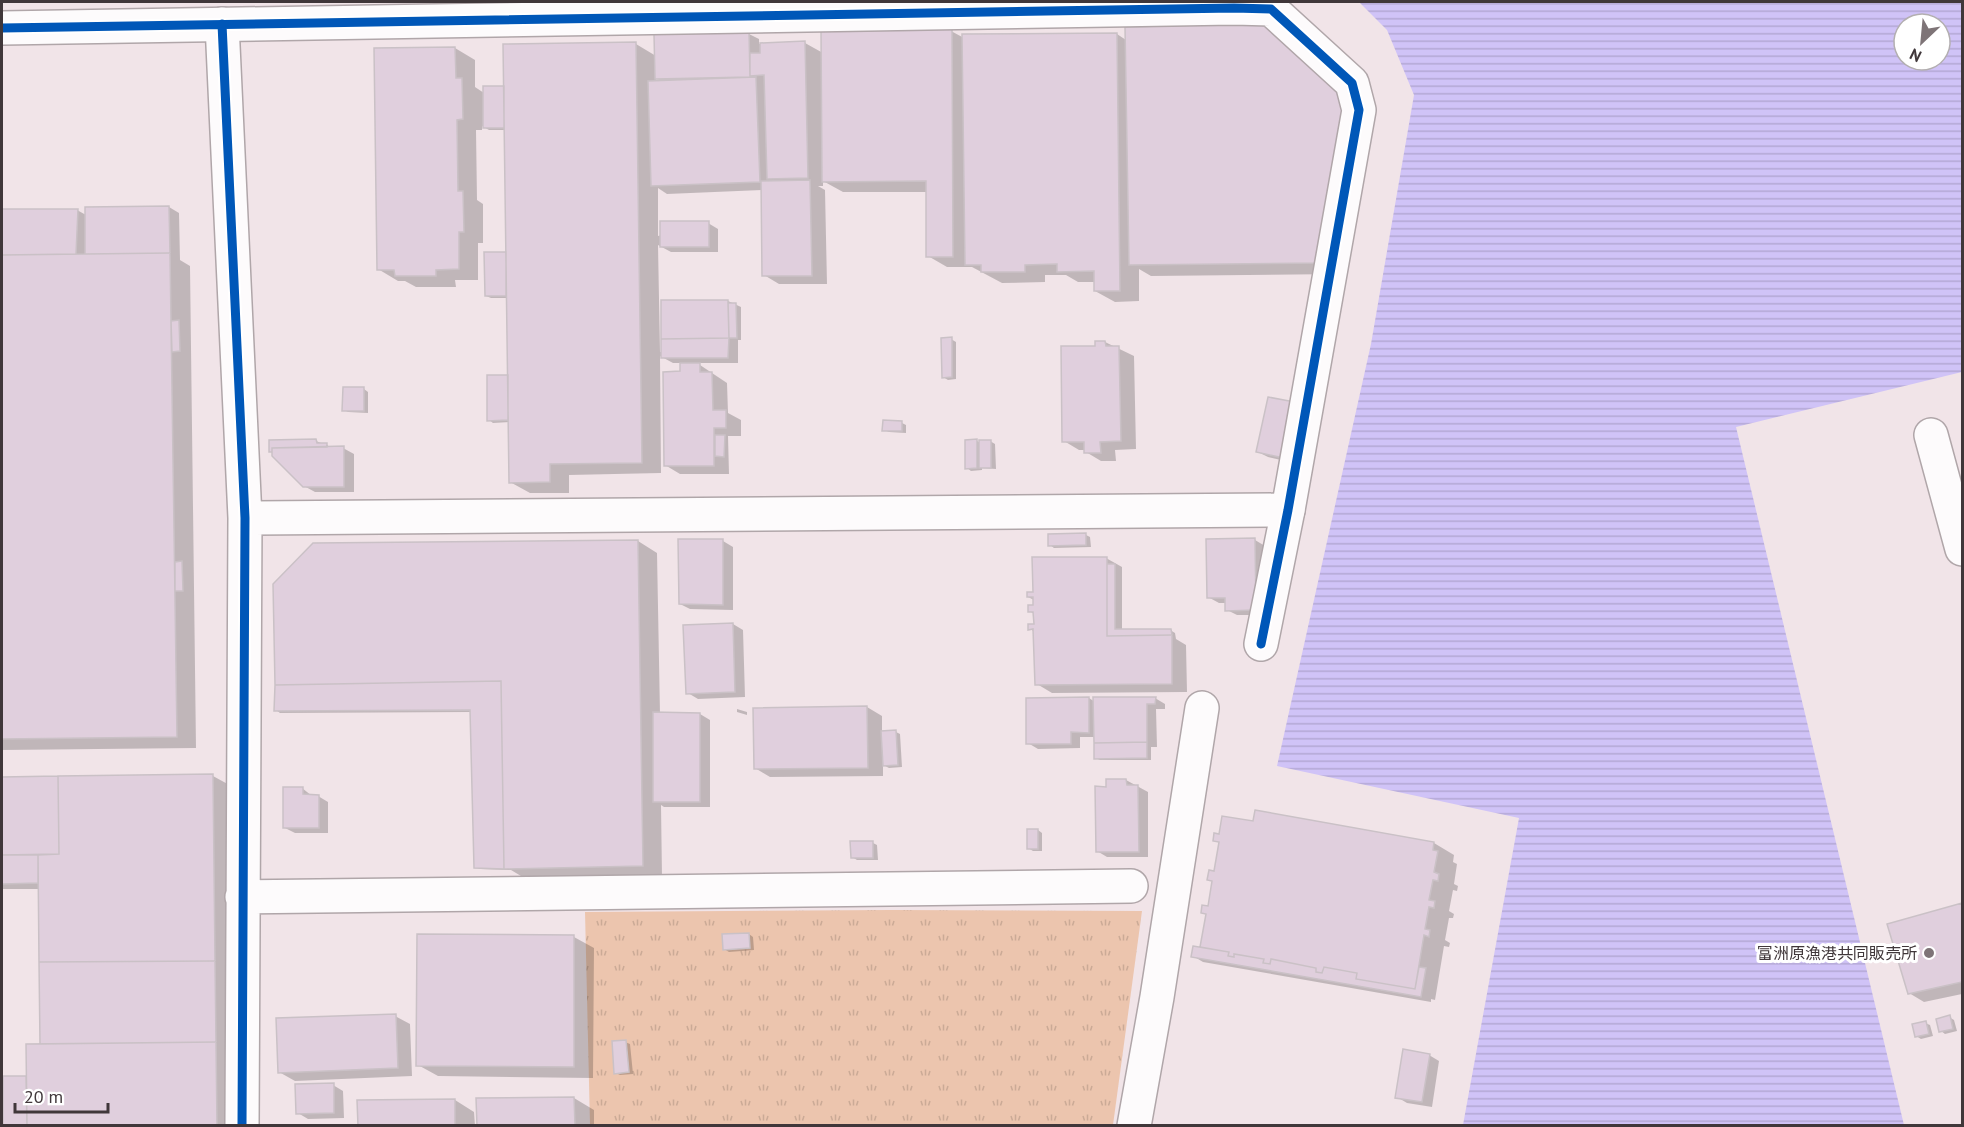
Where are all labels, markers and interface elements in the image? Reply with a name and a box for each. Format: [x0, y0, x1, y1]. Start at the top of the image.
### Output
north arrow [1892, 12, 1952, 72]
text: N [1906, 44, 1925, 67]
place label: 富洲原漁港共同販売所 [1757, 943, 1917, 963]
marker: 富洲原漁港共同販売所 [1922, 946, 1936, 960]
scale bar [15, 1076, 108, 1114]
text: 20 m [24, 1085, 63, 1108]

